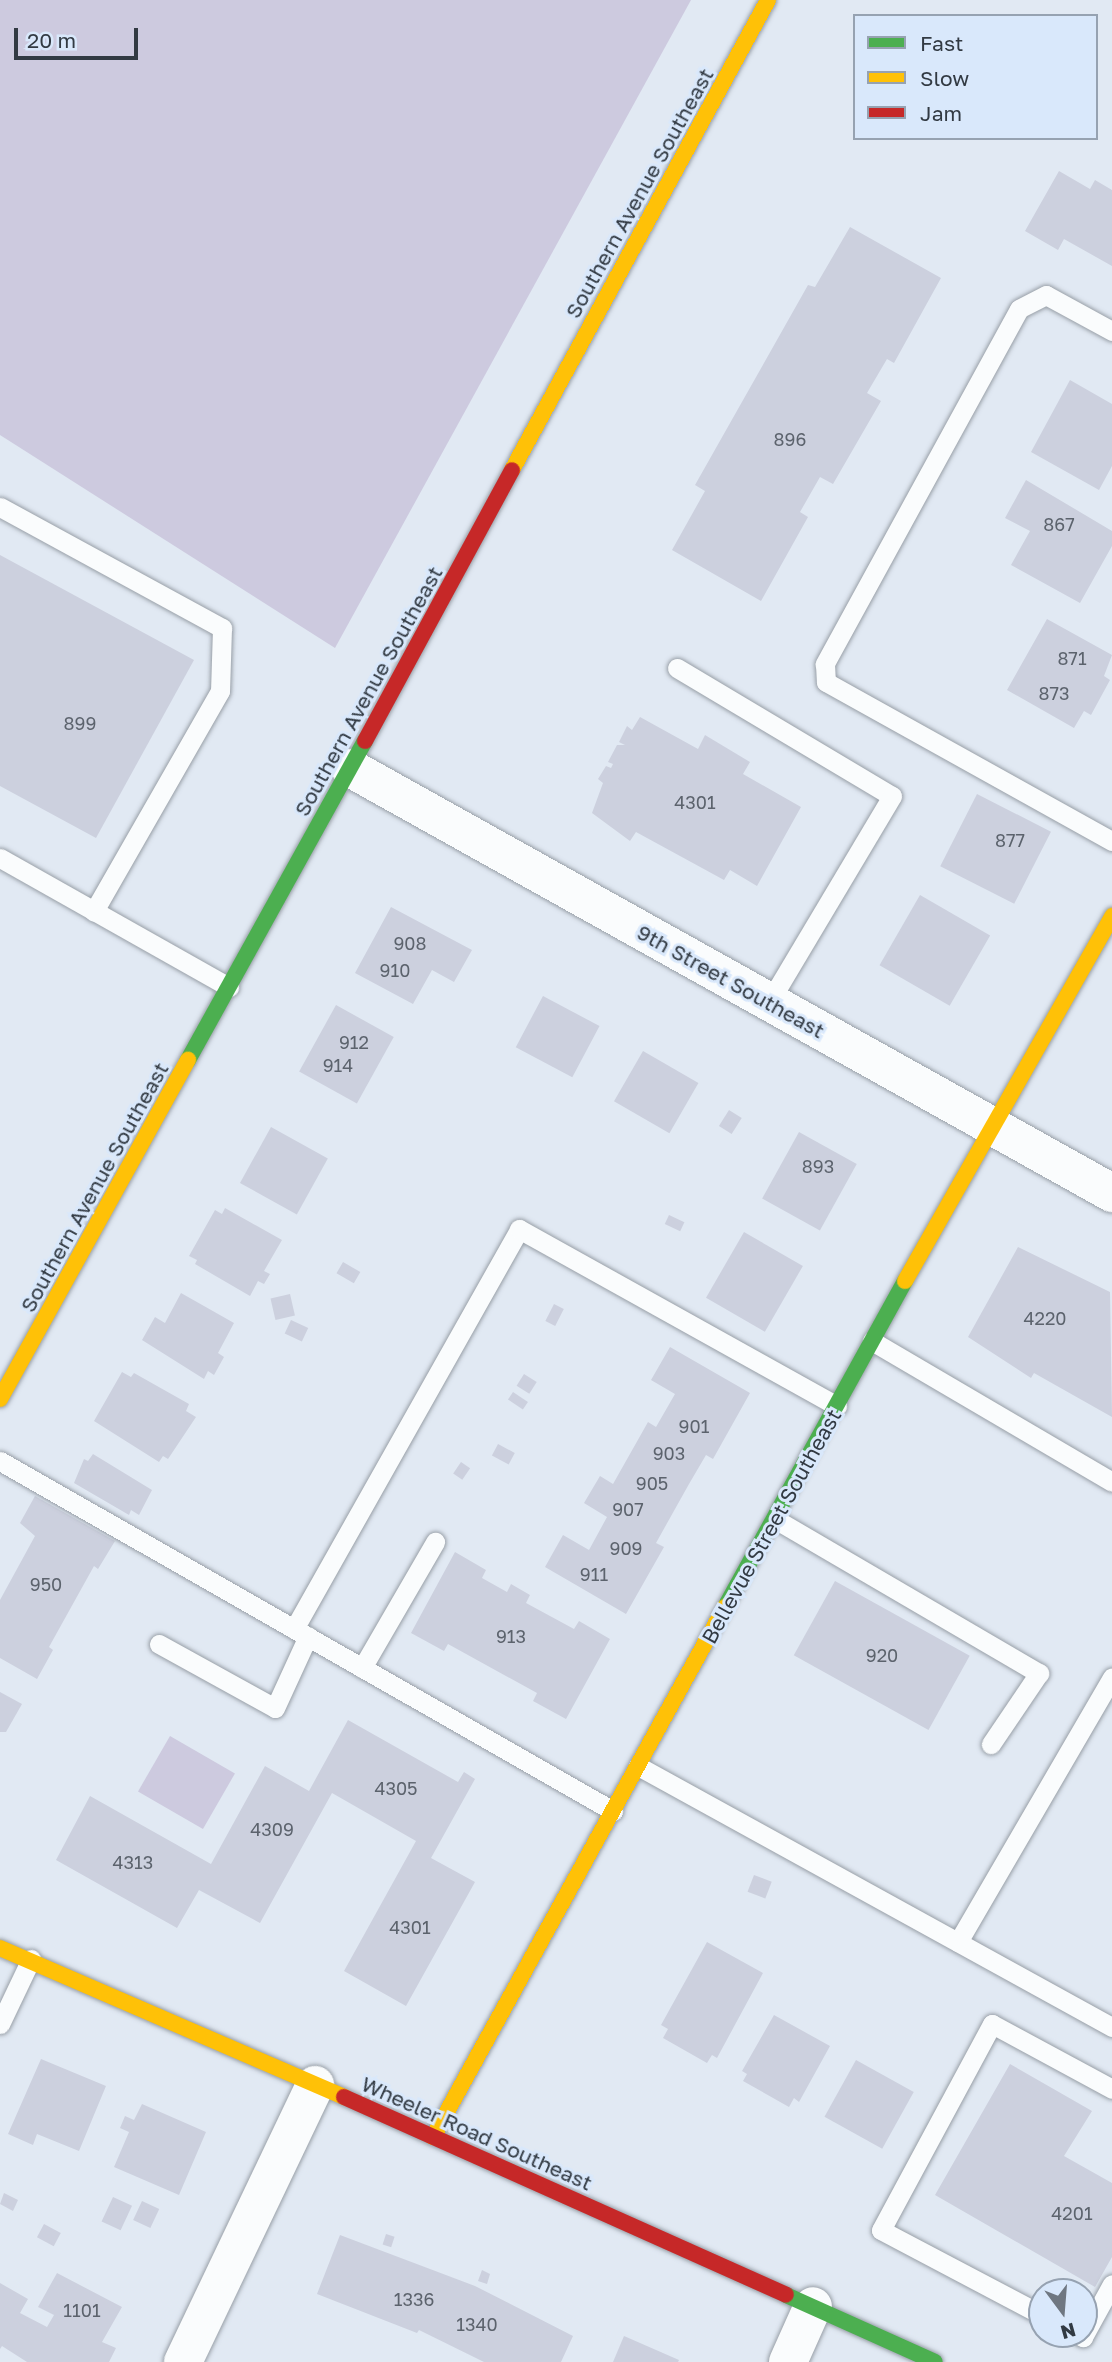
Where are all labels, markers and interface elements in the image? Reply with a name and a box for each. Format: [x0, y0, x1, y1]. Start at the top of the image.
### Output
scale bar [18, 14, 142, 58]
legend [853, 14, 1098, 140]
text: 20 m [27, 27, 76, 53]
text: Fast [920, 30, 963, 56]
street label: Southern Avenue Southeast [560, 64, 718, 322]
text: Slow [920, 65, 969, 91]
text: Jam [920, 100, 962, 126]
house number: 896 [774, 428, 806, 450]
house number: 867 [1043, 513, 1075, 535]
street label: Southern Avenue Southeast [289, 562, 447, 820]
house number: 871 [1057, 647, 1087, 669]
house number: 873 [1038, 682, 1070, 704]
house number: 899 [64, 712, 96, 734]
house number: 4301 [674, 791, 716, 813]
house number: 877 [995, 829, 1025, 851]
street label: 9th Street Southeast [633, 919, 829, 1043]
house number: 908 [393, 932, 427, 954]
house number: 910 [380, 959, 410, 981]
house number: 912 [339, 1031, 369, 1053]
house number: 914 [323, 1054, 353, 1076]
street label: Southern Avenue Southeast [15, 1058, 173, 1316]
house number: 893 [802, 1155, 834, 1177]
house number: 4220 [1023, 1307, 1067, 1329]
street label: Bellevue Street Southeast [696, 1404, 846, 1648]
house number: 901 [679, 1415, 709, 1437]
house number: 903 [653, 1442, 685, 1464]
house number: 905 [636, 1472, 668, 1494]
house number: 907 [612, 1498, 644, 1520]
house number: 909 [610, 1537, 642, 1559]
house number: 911 [580, 1563, 608, 1585]
house number: 950 [30, 1573, 62, 1595]
house number: 913 [496, 1625, 526, 1647]
house number: 920 [866, 1644, 898, 1666]
house number: 4305 [374, 1777, 418, 1799]
house number: 4309 [250, 1818, 294, 1840]
house number: 4313 [113, 1851, 153, 1873]
house number: 4301 [389, 1916, 431, 1938]
street label: Wheeler Road Southeast [358, 2071, 596, 2195]
house number: 4201 [1051, 2202, 1093, 2224]
north arrow [1028, 2278, 1098, 2348]
house number: 1336 [394, 2288, 434, 2310]
house number: 1101 [63, 2299, 101, 2321]
house number: 1340 [456, 2313, 498, 2335]
text: N [1058, 2319, 1078, 2345]

